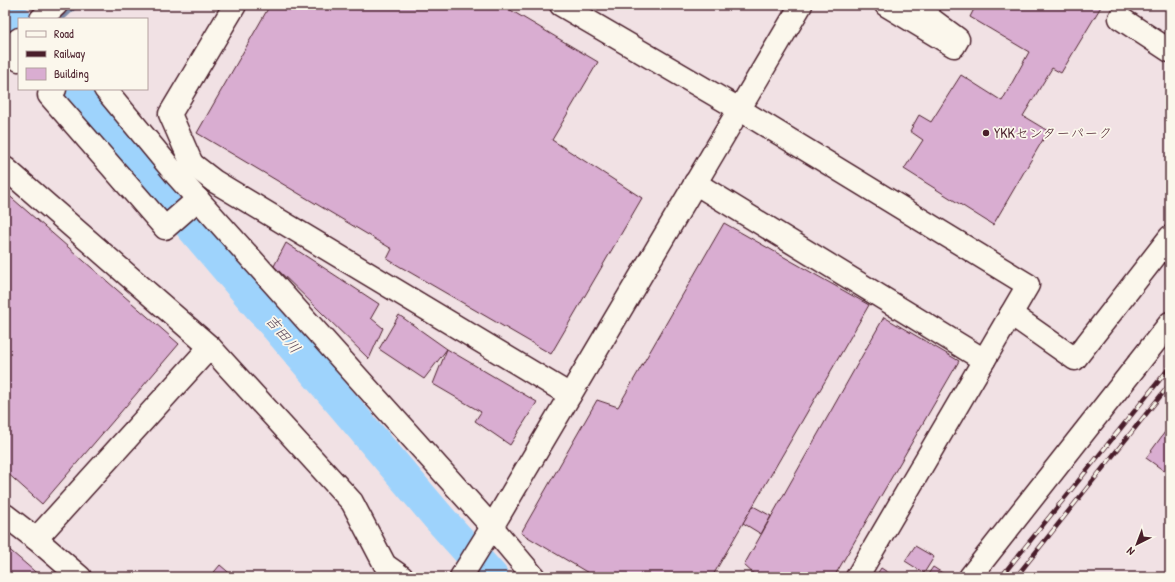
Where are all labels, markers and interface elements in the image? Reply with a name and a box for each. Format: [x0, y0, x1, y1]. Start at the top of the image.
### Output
legend [18, 18, 148, 90]
text: Road [54, 25, 74, 42]
text: Railway [54, 45, 85, 62]
text: Building [54, 65, 89, 82]
place label: YKKセンターパーク [994, 123, 1112, 142]
marker: YKKセンターパーク [981, 128, 991, 138]
water label: 吉田川 [261, 310, 306, 358]
north arrow [1117, 524, 1157, 564]
text: N [1123, 544, 1137, 559]

